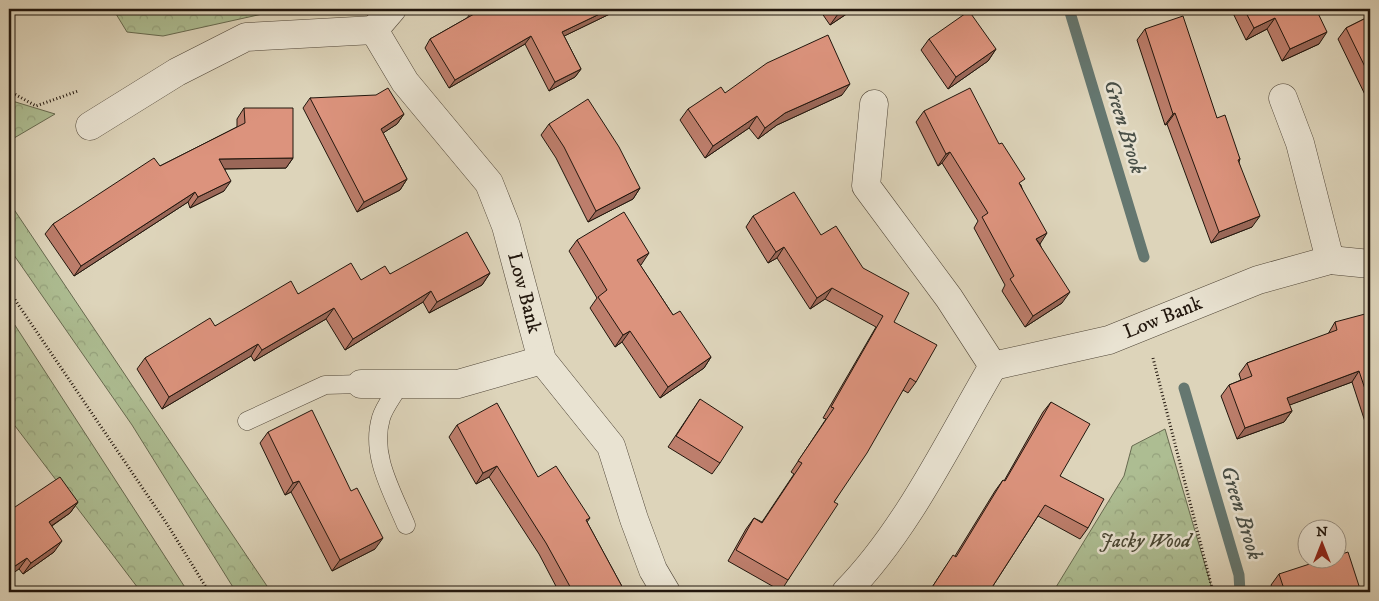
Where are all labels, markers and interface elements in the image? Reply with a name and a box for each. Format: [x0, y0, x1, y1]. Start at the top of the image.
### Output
water label: Green Brook [1097, 77, 1151, 177]
street label: Low Bank [501, 250, 547, 336]
street label: Low Bank [1120, 291, 1206, 345]
water label: Green Brook [1214, 463, 1268, 563]
north arrow [1296, 518, 1346, 568]
text: N [1316, 523, 1328, 541]
park label: Jacky Wood [1099, 529, 1194, 554]

